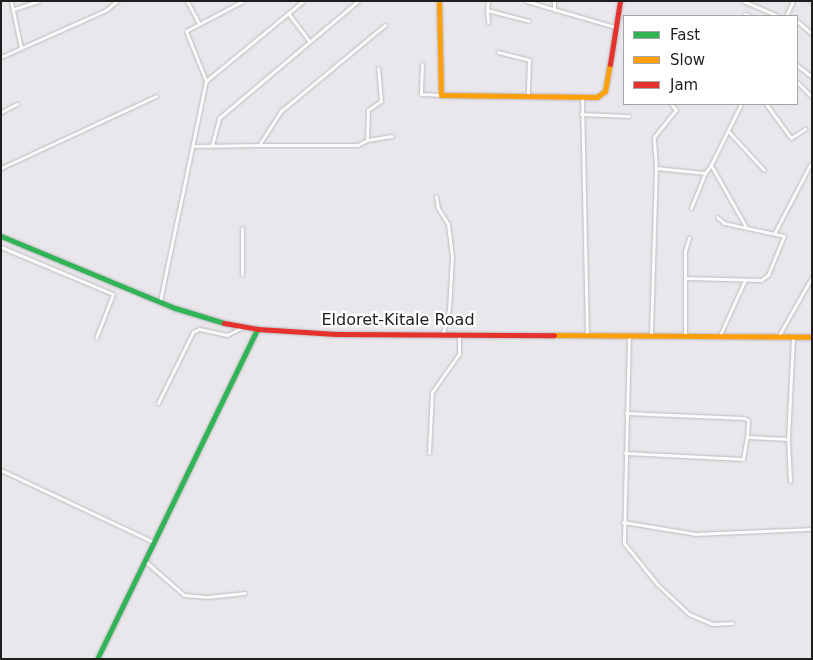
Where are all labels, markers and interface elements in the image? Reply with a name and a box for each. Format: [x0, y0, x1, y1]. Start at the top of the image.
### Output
legend [623, 15, 798, 105]
text: Fast [670, 26, 700, 44]
text: Slow [670, 51, 705, 69]
text: Jam [670, 76, 698, 94]
street label: Eldoret-Kitale Road [321, 310, 475, 330]

